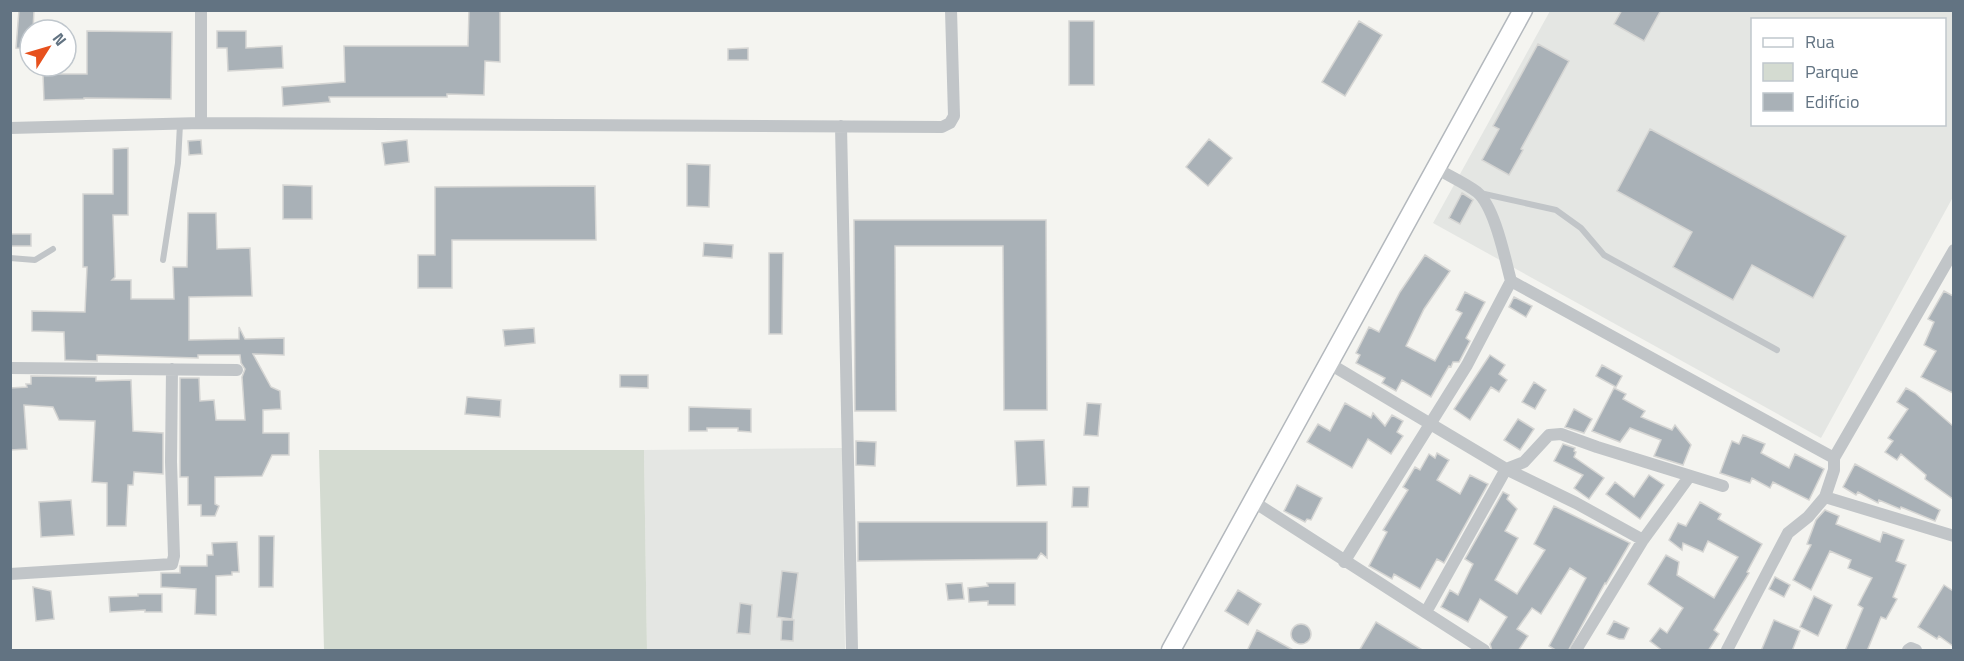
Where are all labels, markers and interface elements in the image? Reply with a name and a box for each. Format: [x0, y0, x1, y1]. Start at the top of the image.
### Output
north arrow [18, 18, 78, 78]
legend [1751, 18, 1946, 126]
text: N [47, 27, 73, 51]
text: Rua [1805, 28, 1835, 55]
text: Parque [1805, 58, 1859, 85]
text: Edifício [1805, 88, 1859, 115]

